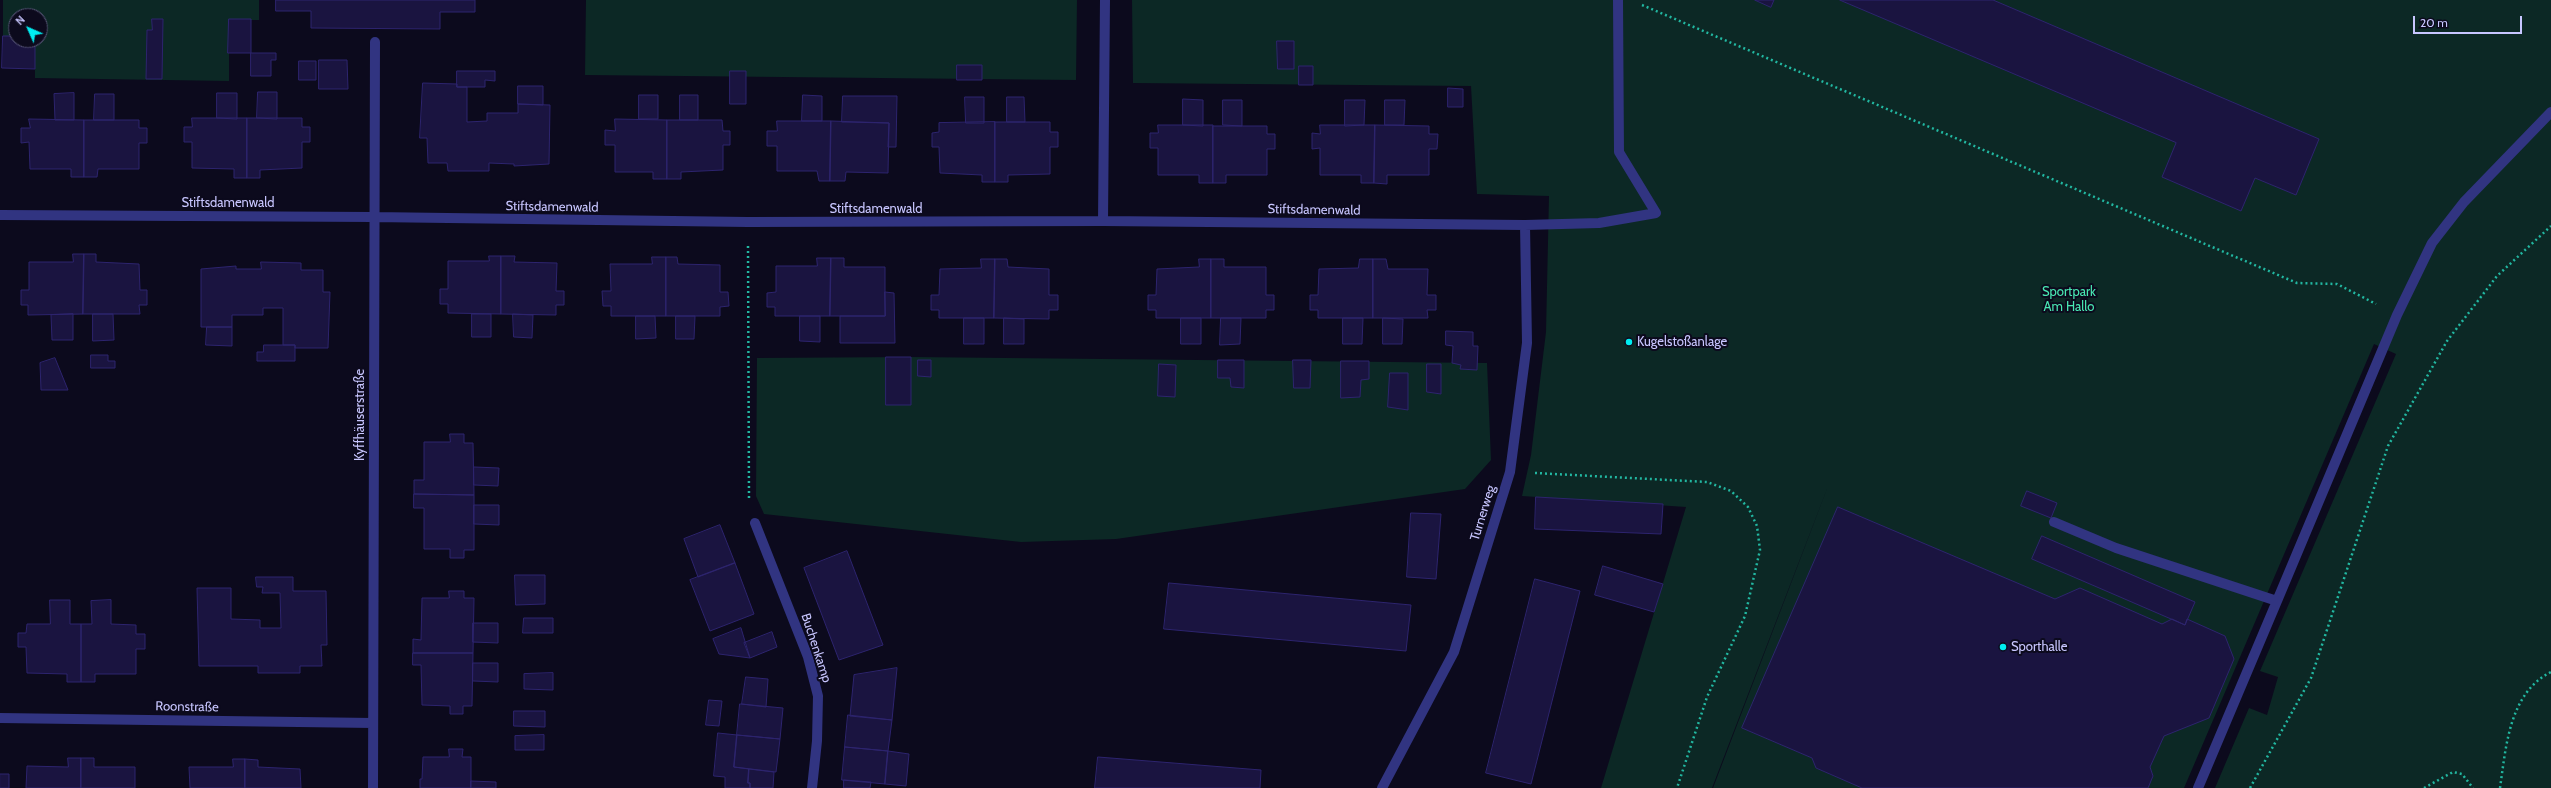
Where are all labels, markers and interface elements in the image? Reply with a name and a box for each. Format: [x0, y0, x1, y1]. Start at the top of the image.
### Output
north arrow [8, 8, 48, 48]
scale bar [2415, 8, 2524, 34]
text: N [13, 13, 28, 28]
text: 20 m [2420, 15, 2448, 30]
street label: Stiftsdamenwald [181, 195, 275, 211]
street label: Stiftsdamenwald [505, 198, 599, 216]
street label: Stiftsdamenwald [829, 201, 923, 217]
street label: Stiftsdamenwald [1267, 201, 1361, 219]
park label: Sportpark Am Hallo [2042, 284, 2096, 315]
place label: Kugelstoßanlage [1637, 334, 1727, 350]
marker: Kugelstoßanlage [1624, 337, 1634, 347]
street label: Kyffhäuserstraße [352, 369, 368, 461]
street label: Turnerweg [1467, 483, 1499, 543]
street label: Buchenkamp [797, 611, 835, 685]
place label: Sporthalle [2011, 639, 2067, 655]
marker: Sporthalle [1998, 642, 2008, 652]
street label: Roonstraße [155, 699, 219, 715]

